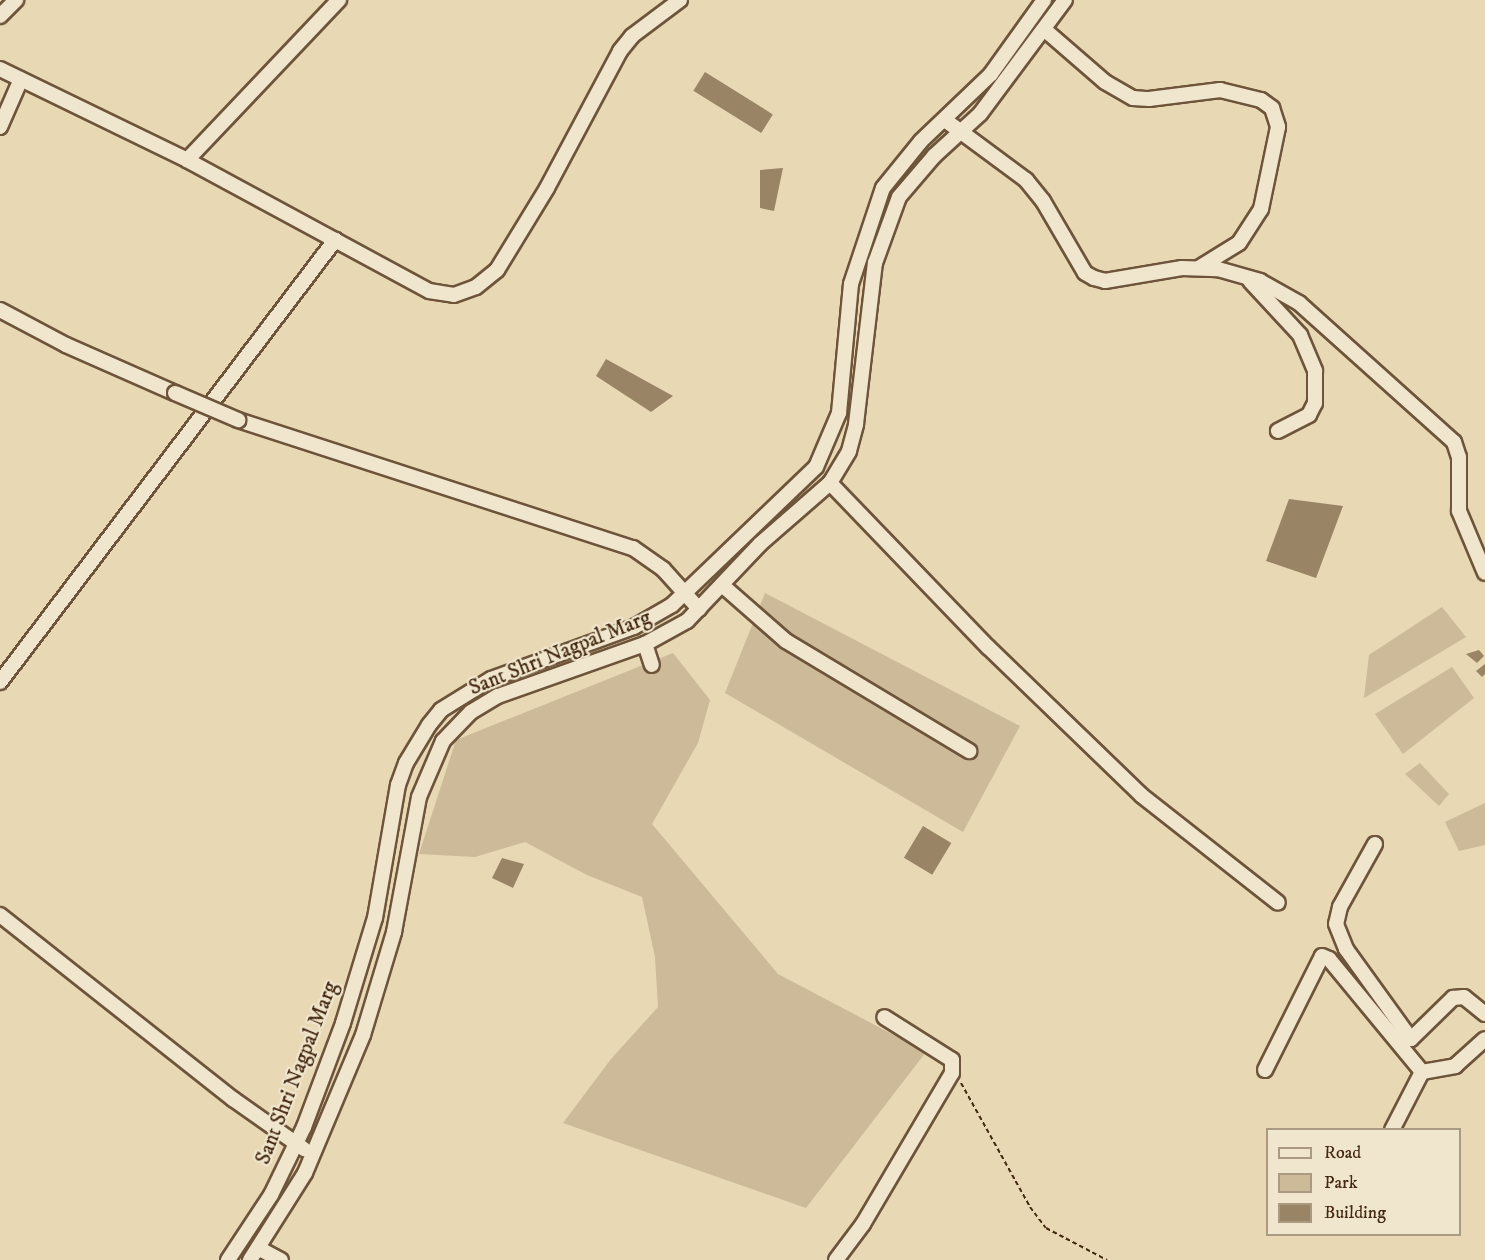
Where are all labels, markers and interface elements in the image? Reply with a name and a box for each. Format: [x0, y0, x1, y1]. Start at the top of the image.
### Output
street label: Sant Shri Nagpal Marg [465, 605, 655, 701]
street label: Sant Shri Nagpal Marg [250, 978, 344, 1168]
legend [1266, 1128, 1461, 1236]
text: Road [1324, 1142, 1361, 1164]
text: Park [1324, 1172, 1358, 1194]
text: Building [1324, 1202, 1386, 1224]

